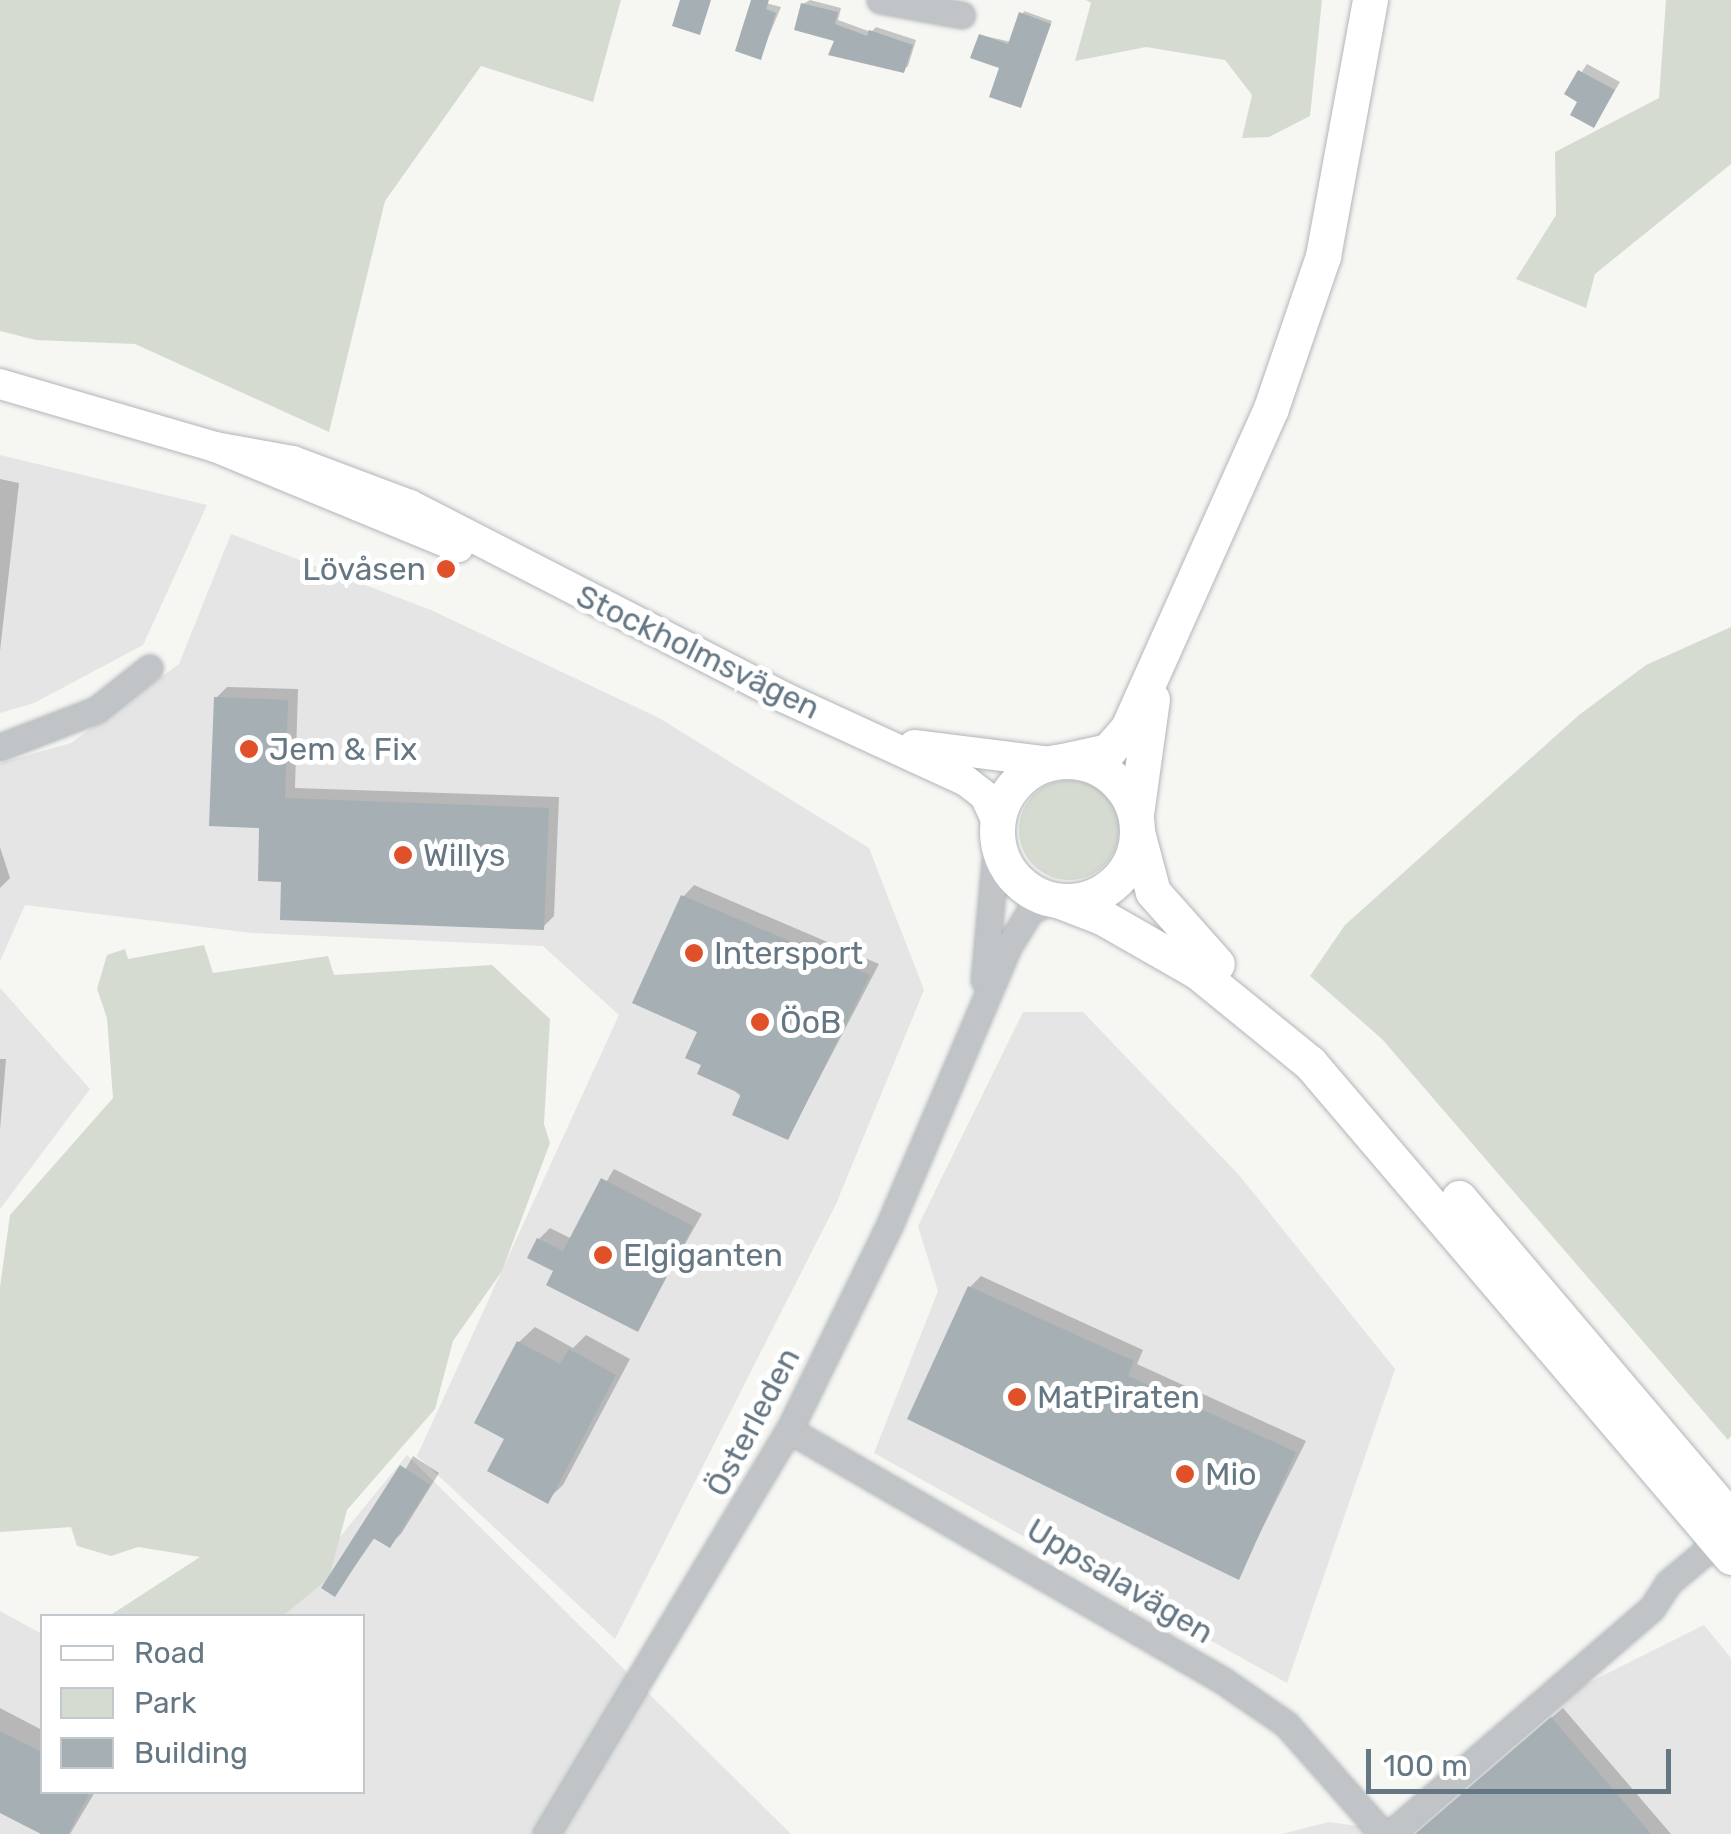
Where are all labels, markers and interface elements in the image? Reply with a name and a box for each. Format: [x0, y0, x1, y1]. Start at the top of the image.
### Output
place label: Lövåsen [302, 550, 426, 588]
marker: Lövåsen [435, 558, 457, 580]
street label: Stockholmsvägen [570, 576, 826, 728]
place label: Jem & Fix [269, 730, 417, 768]
marker: Jem & Fix [238, 738, 260, 760]
place label: Willys [423, 836, 505, 874]
marker: Willys [392, 844, 414, 866]
place label: Intersport [714, 934, 863, 972]
marker: Intersport [683, 942, 705, 964]
place label: ÖoB [780, 1003, 841, 1041]
marker: ÖoB [749, 1011, 771, 1033]
place label: Elgiganten [623, 1236, 783, 1274]
marker: Elgiganten [592, 1244, 614, 1266]
street label: Österleden [698, 1341, 808, 1503]
place label: MatPiraten [1037, 1378, 1200, 1416]
marker: MatPiraten [1006, 1386, 1028, 1408]
place label: Mio [1205, 1455, 1257, 1493]
marker: Mio [1174, 1463, 1196, 1485]
street label: Uppsalavägen [1020, 1510, 1220, 1652]
legend [40, 1614, 365, 1794]
text: Road [134, 1635, 205, 1671]
text: Park [134, 1685, 196, 1721]
scale bar [1371, 1729, 1676, 1791]
text: Building [134, 1735, 248, 1771]
text: 100 m [1383, 1748, 1468, 1784]

